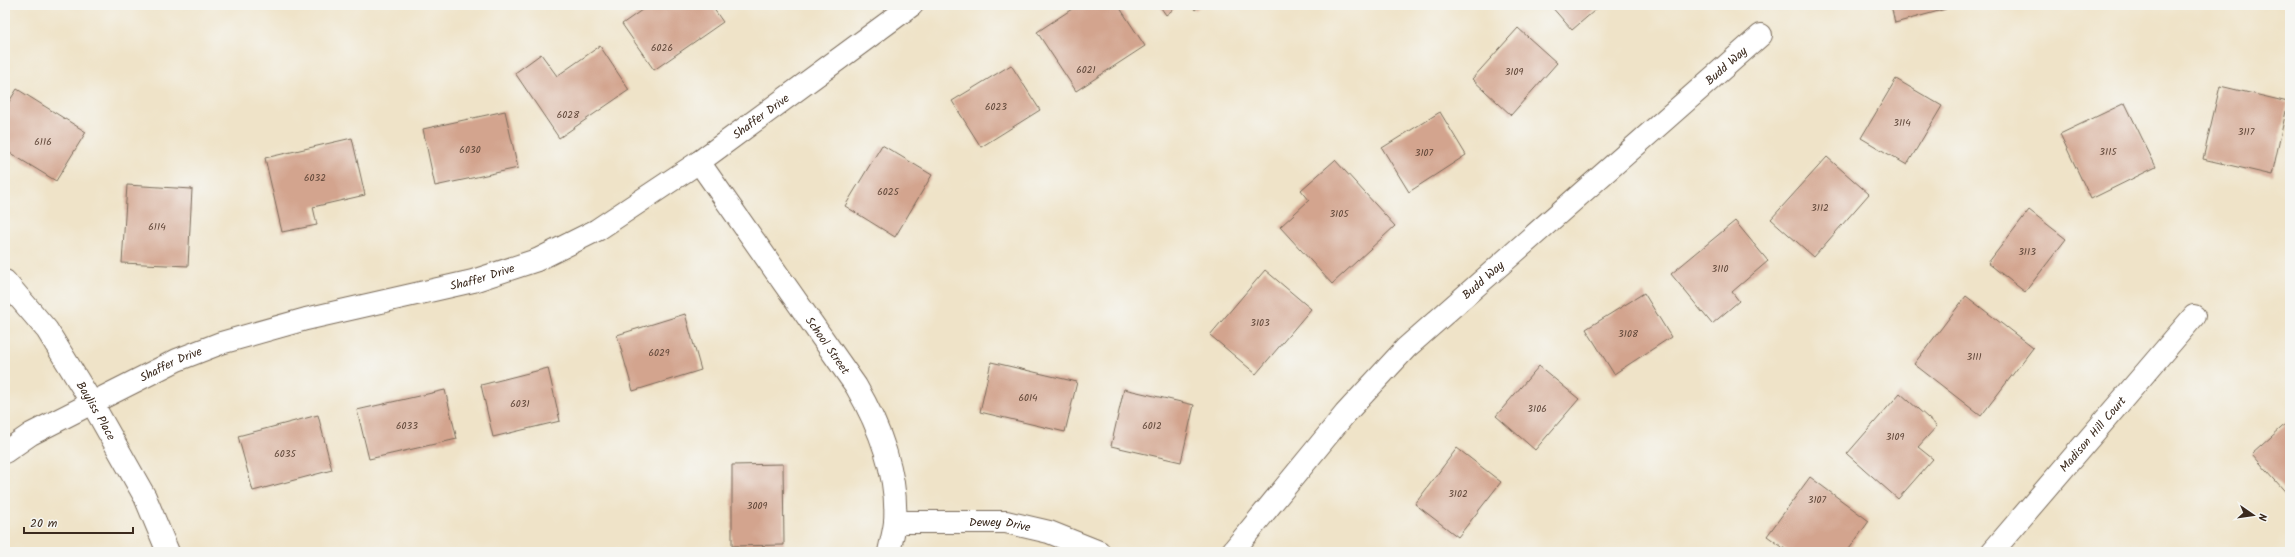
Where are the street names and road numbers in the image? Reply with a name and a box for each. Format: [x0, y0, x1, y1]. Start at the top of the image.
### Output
street label: Budd Way [1701, 42, 1752, 90]
street label: Shaffer Drive [729, 89, 794, 144]
street label: Budd Way [1458, 256, 1509, 304]
street label: Shaffer Drive [448, 259, 518, 296]
street label: School Street [800, 313, 854, 379]
street label: Shaffer Drive [137, 342, 205, 387]
street label: Bayliss Place [71, 378, 121, 445]
street label: Madison Hill Court [2055, 392, 2131, 477]
street label: Dewey Drive [969, 513, 1033, 538]

